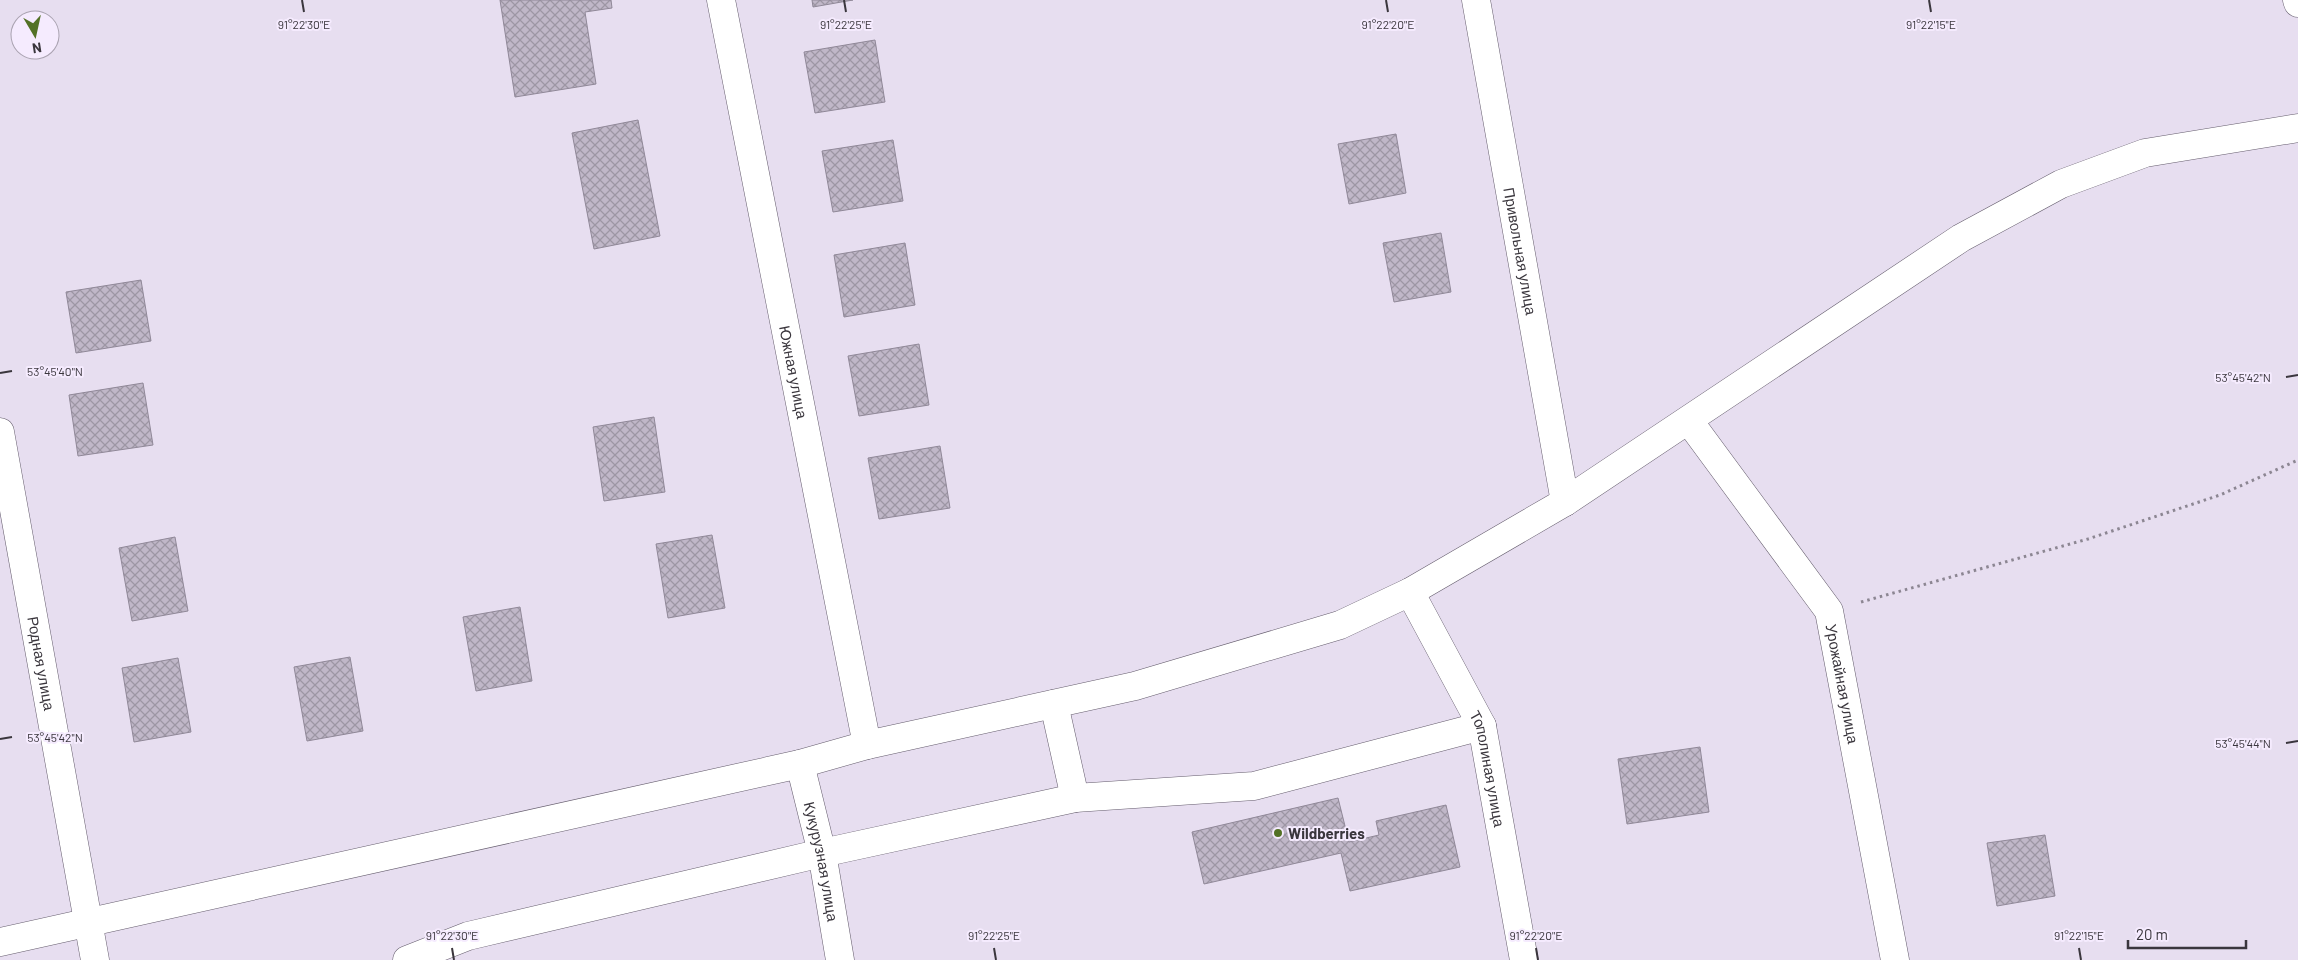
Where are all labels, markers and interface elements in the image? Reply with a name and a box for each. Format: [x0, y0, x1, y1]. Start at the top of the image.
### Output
north arrow [10, 10, 60, 60]
text: 91°22'30"E [278, 17, 330, 31]
text: 91°22'25"E [820, 17, 872, 31]
text: 91°22'20"E [1362, 17, 1414, 31]
text: 91°22'15"E [1906, 17, 1956, 31]
text: N [31, 39, 43, 57]
street label: Привольная улица [1500, 186, 1541, 317]
street label: Южная улица [776, 324, 812, 421]
text: 53°45'40"N [27, 364, 83, 378]
text: 53°45'42"N [2215, 370, 2271, 384]
street label: Родная улица [24, 615, 59, 712]
street label: Урожайная улица [1823, 622, 1863, 746]
street label: Тополиная улица [1466, 707, 1509, 829]
text: 53°45'42"N [27, 730, 83, 744]
text: 53°45'44"N [2215, 736, 2271, 750]
street label: Кукурузная улица [801, 800, 842, 923]
place label: Wildberries [1288, 824, 1365, 842]
marker: Wildberries [1272, 827, 1284, 839]
scale bar [2128, 918, 2246, 950]
text: 20 m [2136, 925, 2168, 943]
text: 91°22'30"E [426, 928, 478, 942]
text: 91°22'25"E [968, 928, 1020, 942]
text: 91°22'20"E [1510, 928, 1562, 942]
text: 91°22'15"E [2054, 928, 2104, 942]

